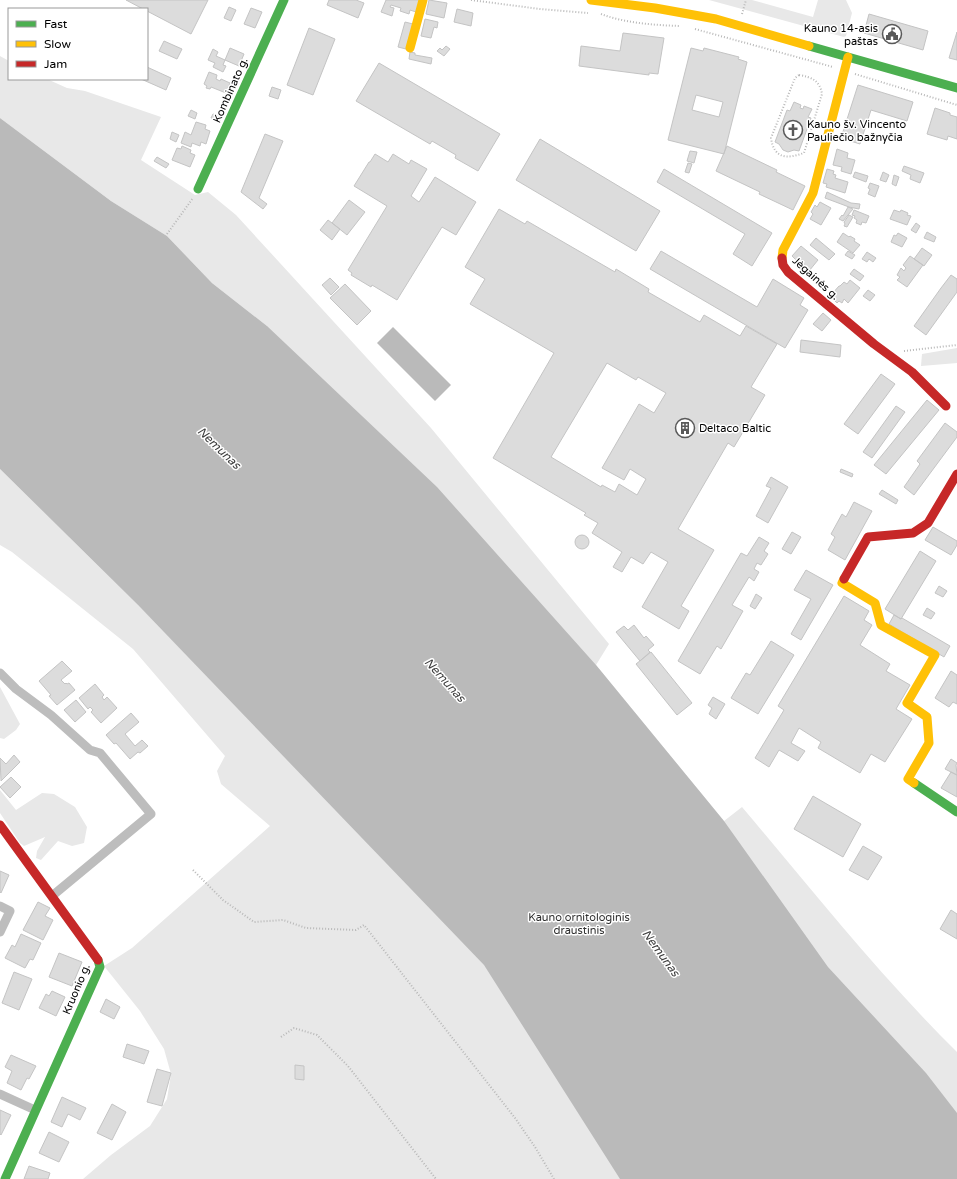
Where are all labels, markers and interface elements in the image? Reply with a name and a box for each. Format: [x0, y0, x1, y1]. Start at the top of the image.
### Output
legend [8, 8, 148, 80]
text: Fast [44, 17, 68, 31]
place label: Kauno 14-asis paštas [804, 22, 878, 48]
public building icon: Kauno 14-asis paštas [881, 23, 903, 45]
text: Slow [44, 37, 71, 51]
street label: Kombinato g. [210, 55, 251, 125]
text: Jam [44, 57, 67, 71]
place label: Kauno šv. Vincento Pauliečio bažnyčia [807, 118, 906, 144]
church icon: Kauno šv. Vincento Pauliečio bažnyčia [782, 119, 804, 141]
street label: Jėgainės g. [790, 254, 842, 303]
building icon: Deltaco Baltic [674, 417, 696, 439]
place label: Deltaco Baltic [699, 422, 771, 435]
water label: Nemunas [195, 424, 244, 473]
water label: Nemunas [422, 655, 469, 706]
park label: Kauno ornitologinis draustinis [528, 911, 630, 937]
water label: Nemunas [639, 927, 683, 980]
street label: Kruonio g. [60, 962, 93, 1016]

